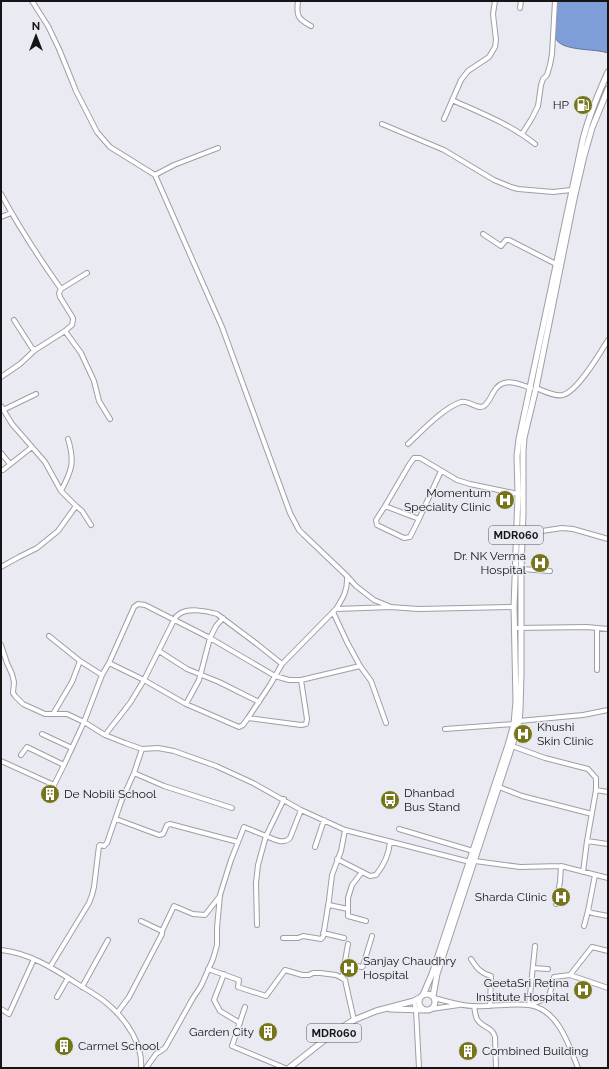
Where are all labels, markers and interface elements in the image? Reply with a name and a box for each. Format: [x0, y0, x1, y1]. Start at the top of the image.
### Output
north arrow [16, 16, 56, 56]
text: N [32, 20, 40, 33]
fuel station icon: HP [572, 94, 594, 116]
place label: HP [553, 98, 570, 112]
place label: Momentum Speciality Clinic [404, 486, 491, 514]
hospital icon: Momentum Speciality Clinic [494, 489, 516, 511]
road number: MDR060 [489, 526, 543, 544]
place label: Dr. NK Verma Hospital [453, 549, 527, 577]
hospital icon: Dr. NK Verma Hospital [529, 552, 551, 574]
place label: Khushi Skin Clinic [537, 720, 594, 748]
hospital icon: Khushi Skin Clinic [512, 723, 534, 745]
building icon: De Nobili School [39, 783, 61, 805]
place label: Dhanbad Bus Stand [404, 786, 460, 814]
place label: De Nobili School [64, 787, 157, 801]
bus stop icon: Dhanbad Bus Stand [379, 789, 401, 811]
hospital icon: Sharda Clinic [550, 886, 572, 908]
place label: Sharda Clinic [475, 890, 547, 904]
place label: Sanjay Chaudhry Hospital [363, 954, 457, 982]
hospital icon: Sanjay Chaudhry Hospital [338, 957, 360, 979]
place label: GeetaSri Retina Institute Hospital [476, 976, 570, 1004]
hospital icon: GeetaSri Retina Institute Hospital [572, 979, 594, 1001]
building icon: Garden City [257, 1021, 279, 1043]
road number: MDR060 [307, 1024, 361, 1042]
place label: Garden City [189, 1025, 254, 1039]
building icon: Carmel School [53, 1035, 75, 1057]
place label: Carmel School [78, 1039, 160, 1053]
building icon: Combined Building [457, 1040, 479, 1062]
place label: Combined Building [482, 1044, 588, 1058]

